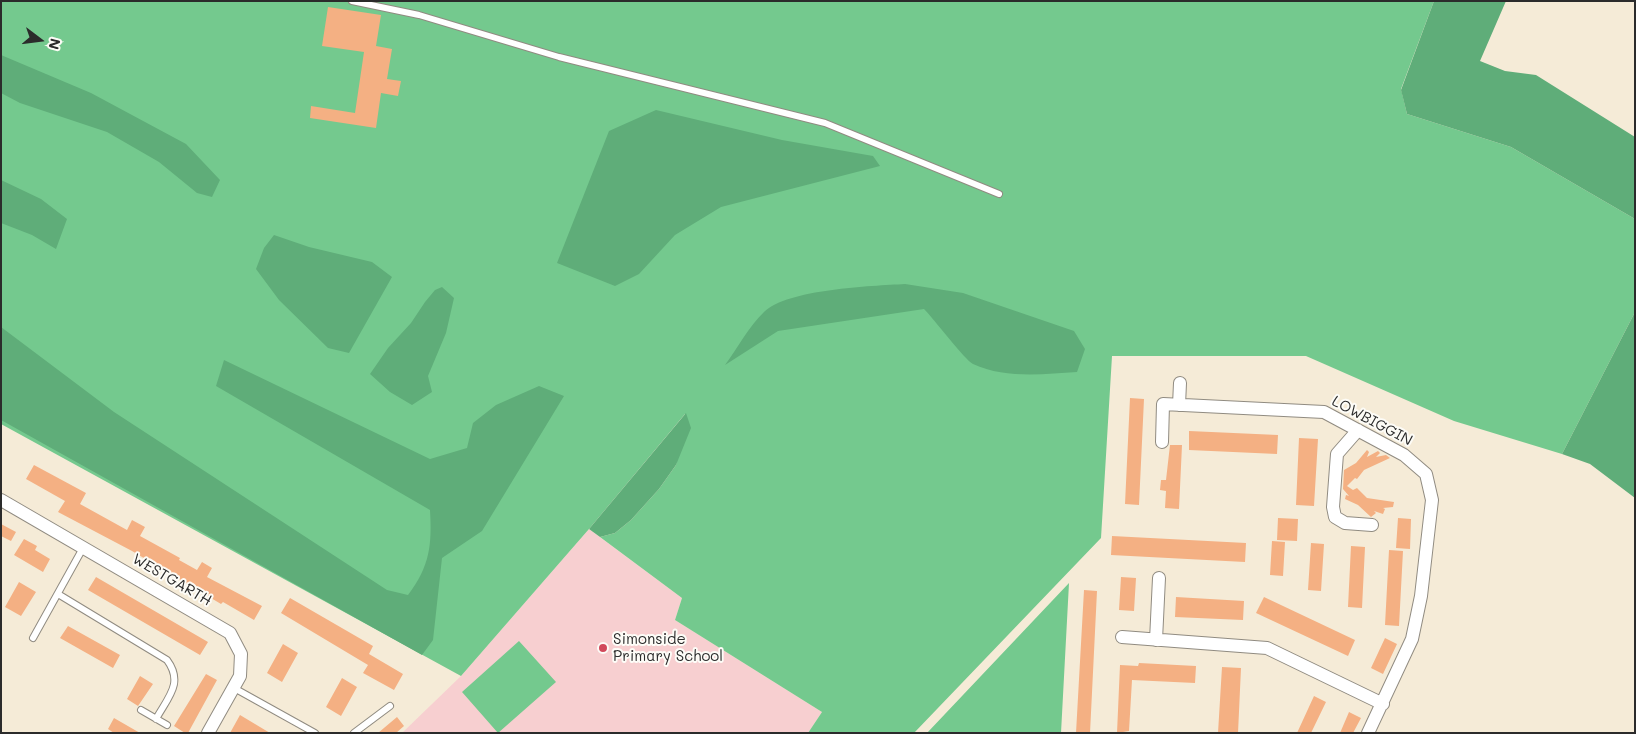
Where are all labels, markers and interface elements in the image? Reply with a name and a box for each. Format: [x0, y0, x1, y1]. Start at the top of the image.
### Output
north arrow [15, 15, 65, 65]
text: N [44, 36, 66, 52]
street label: LOWBIGGIN [1329, 392, 1415, 450]
street label: WESTGARTH [129, 550, 215, 610]
place label: Simonside Primary School [613, 630, 723, 665]
marker: Simonside Primary School [597, 642, 609, 654]

